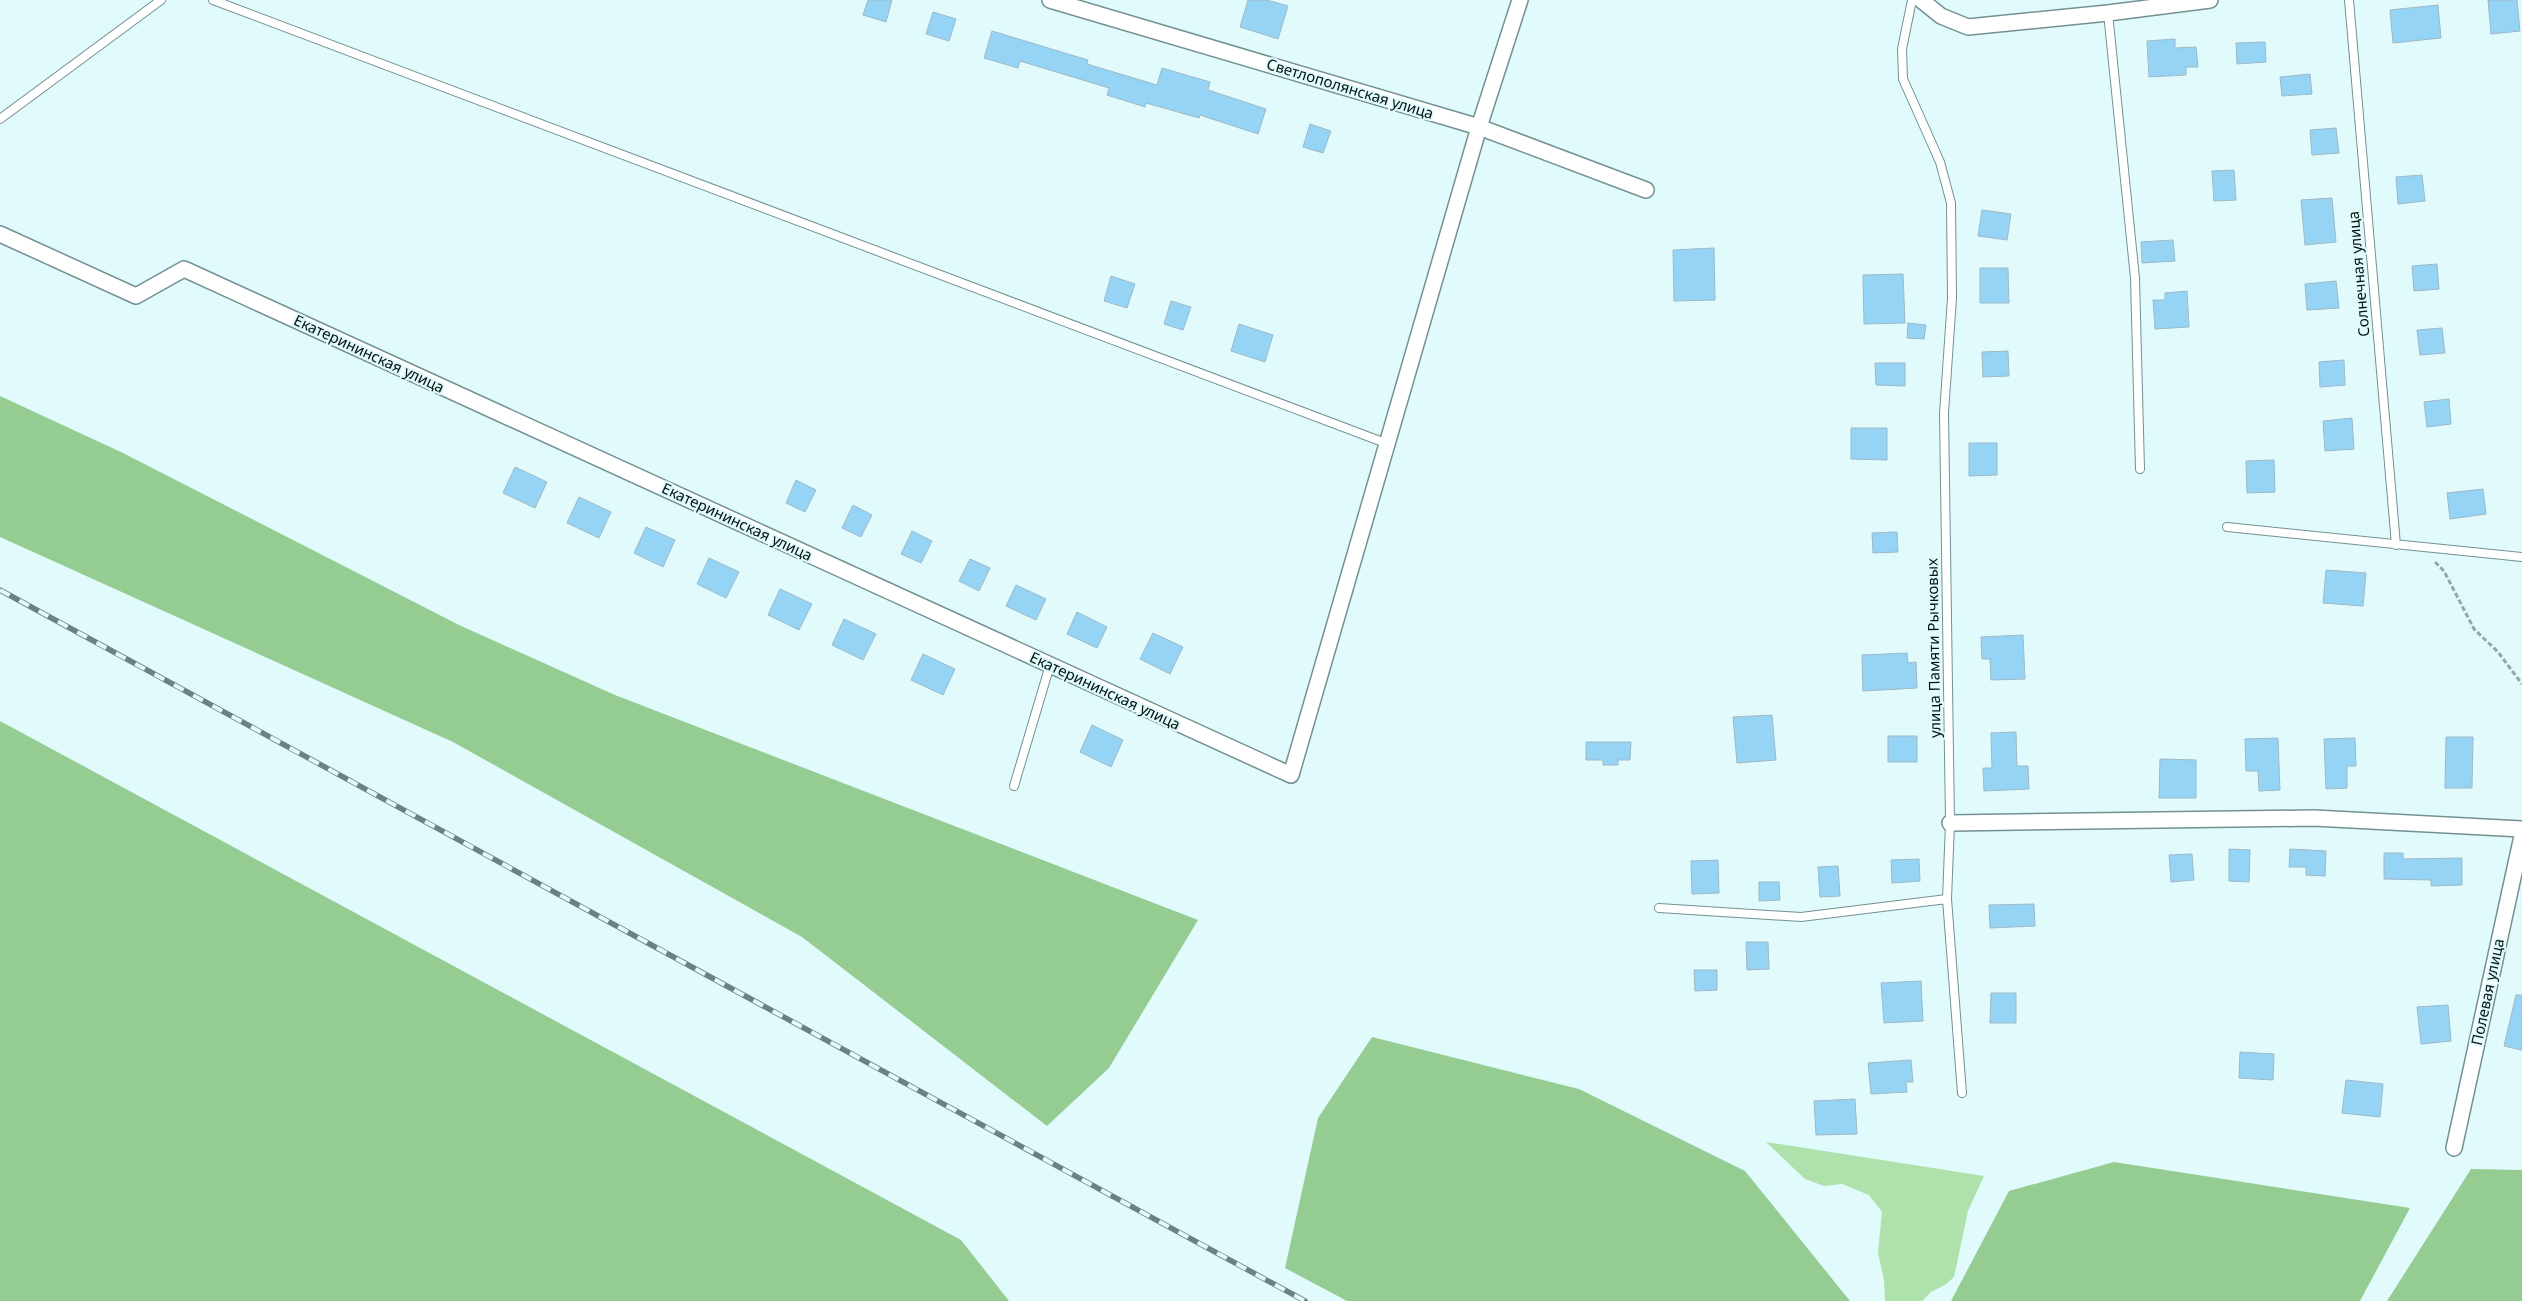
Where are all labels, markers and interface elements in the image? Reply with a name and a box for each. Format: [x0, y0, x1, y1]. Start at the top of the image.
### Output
street label: Светлополянская улица [1264, 53, 1436, 123]
street label: Солнечная улица [2343, 210, 2373, 338]
street label: Екатерининская улица [291, 309, 448, 397]
street label: Екатерининская улица [659, 477, 816, 565]
street label: улица Памяти Рычковых [1921, 558, 1945, 738]
street label: Екатерининская улица [1027, 646, 1184, 734]
street label: Полевая улица [2466, 936, 2508, 1047]

